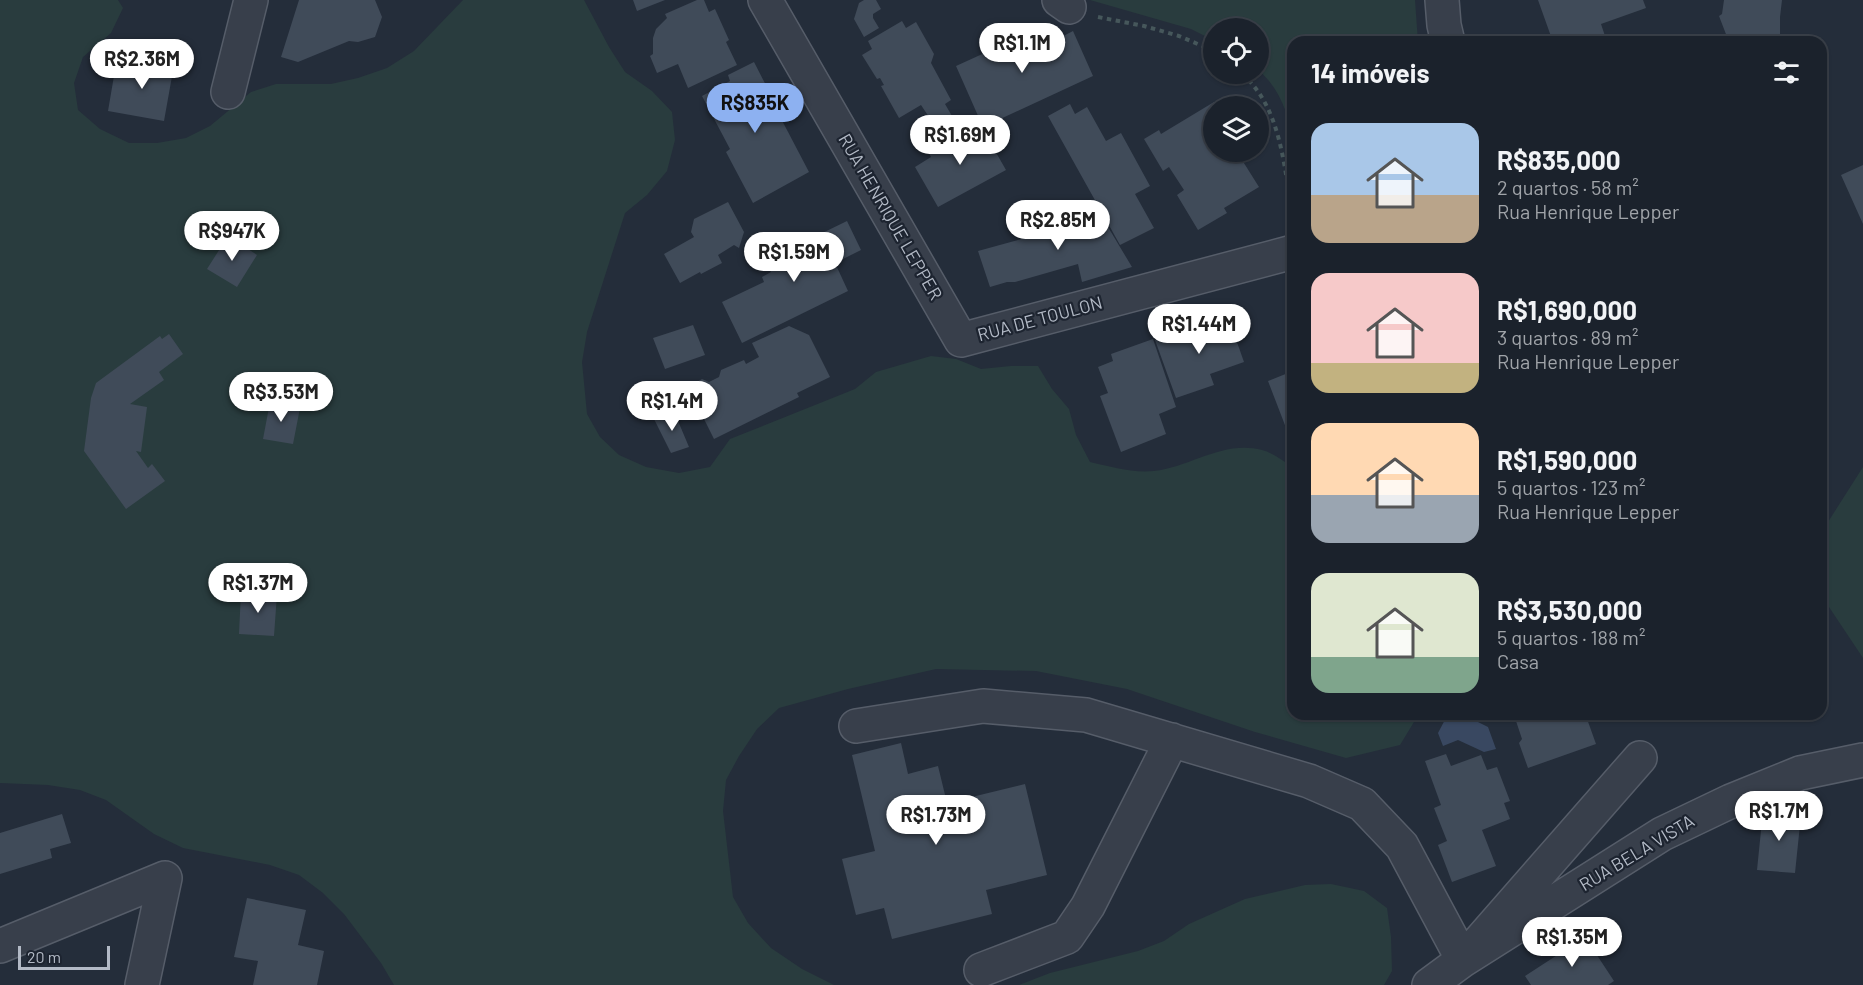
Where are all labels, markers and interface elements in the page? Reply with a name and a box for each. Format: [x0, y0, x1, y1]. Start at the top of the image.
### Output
map controls [1203, 18, 1269, 162]
button: locate [1203, 18, 1269, 84]
pin: R$1.1M [973, 23, 1071, 74]
text: R$1.1M [993, 30, 1051, 54]
pin: R$2.36M [87, 39, 197, 90]
text: R$2.36M [104, 46, 180, 70]
icon: filters [1770, 56, 1803, 89]
text: 14 imóveis [1311, 57, 1429, 88]
pin: R$835K [706, 83, 804, 134]
text: R$835K [721, 90, 789, 114]
button: layers [1203, 96, 1269, 162]
pin: R$1.69M [905, 115, 1015, 166]
text: R$1.69M [924, 122, 996, 146]
street label: RUA HENRIQUE LEPPER [834, 129, 948, 304]
text: R$835,000 [1497, 144, 1621, 175]
icon: home [1359, 147, 1431, 219]
text: 2 quartos · 58 m² [1497, 175, 1639, 199]
text: Rua Henrique Lepper [1497, 199, 1679, 223]
pin: R$2.85M [1003, 200, 1113, 251]
text: R$2.85M [1020, 207, 1096, 231]
pin: R$947K [183, 211, 281, 262]
text: R$947K [198, 218, 266, 242]
pin: R$1.59M [739, 232, 849, 283]
text: R$1.59M [758, 239, 830, 263]
street label: RUA DE TOULON [975, 291, 1105, 345]
text: R$1,690,000 [1497, 294, 1637, 325]
icon: home [1359, 297, 1431, 369]
pin: R$1.44M [1144, 304, 1254, 355]
text: R$1.44M [1162, 311, 1236, 335]
text: 3 quartos · 89 m² [1497, 325, 1638, 349]
text: Rua Henrique Lepper [1497, 349, 1679, 373]
pin: R$3.53M [226, 372, 336, 423]
text: R$3.53M [243, 379, 319, 403]
pin: R$1.4M [623, 381, 721, 432]
text: R$1.4M [641, 388, 703, 412]
text: R$1,590,000 [1497, 444, 1637, 475]
icon: home [1359, 447, 1431, 519]
text: 5 quartos · 123 m² [1497, 475, 1645, 499]
text: Rua Henrique Lepper [1497, 499, 1679, 523]
pin: R$1.37M [203, 563, 313, 614]
text: R$1.37M [222, 570, 294, 594]
text: R$3,530,000 [1497, 594, 1642, 625]
icon: home [1359, 597, 1431, 669]
text: 5 quartos · 188 m² [1497, 625, 1645, 649]
text: Casa [1497, 649, 1539, 673]
pin: R$1.7M [1730, 791, 1828, 842]
pin: R$1.73M [881, 795, 991, 846]
text: R$1.7M [1749, 798, 1809, 822]
text: R$1.73M [900, 802, 972, 826]
street label: RUA BELA VISTA [1575, 809, 1698, 895]
pin: R$1.35M [1517, 917, 1627, 968]
text: R$1.35M [1536, 924, 1608, 948]
scale bar [18, 943, 110, 970]
text: 20 m [27, 947, 61, 966]

